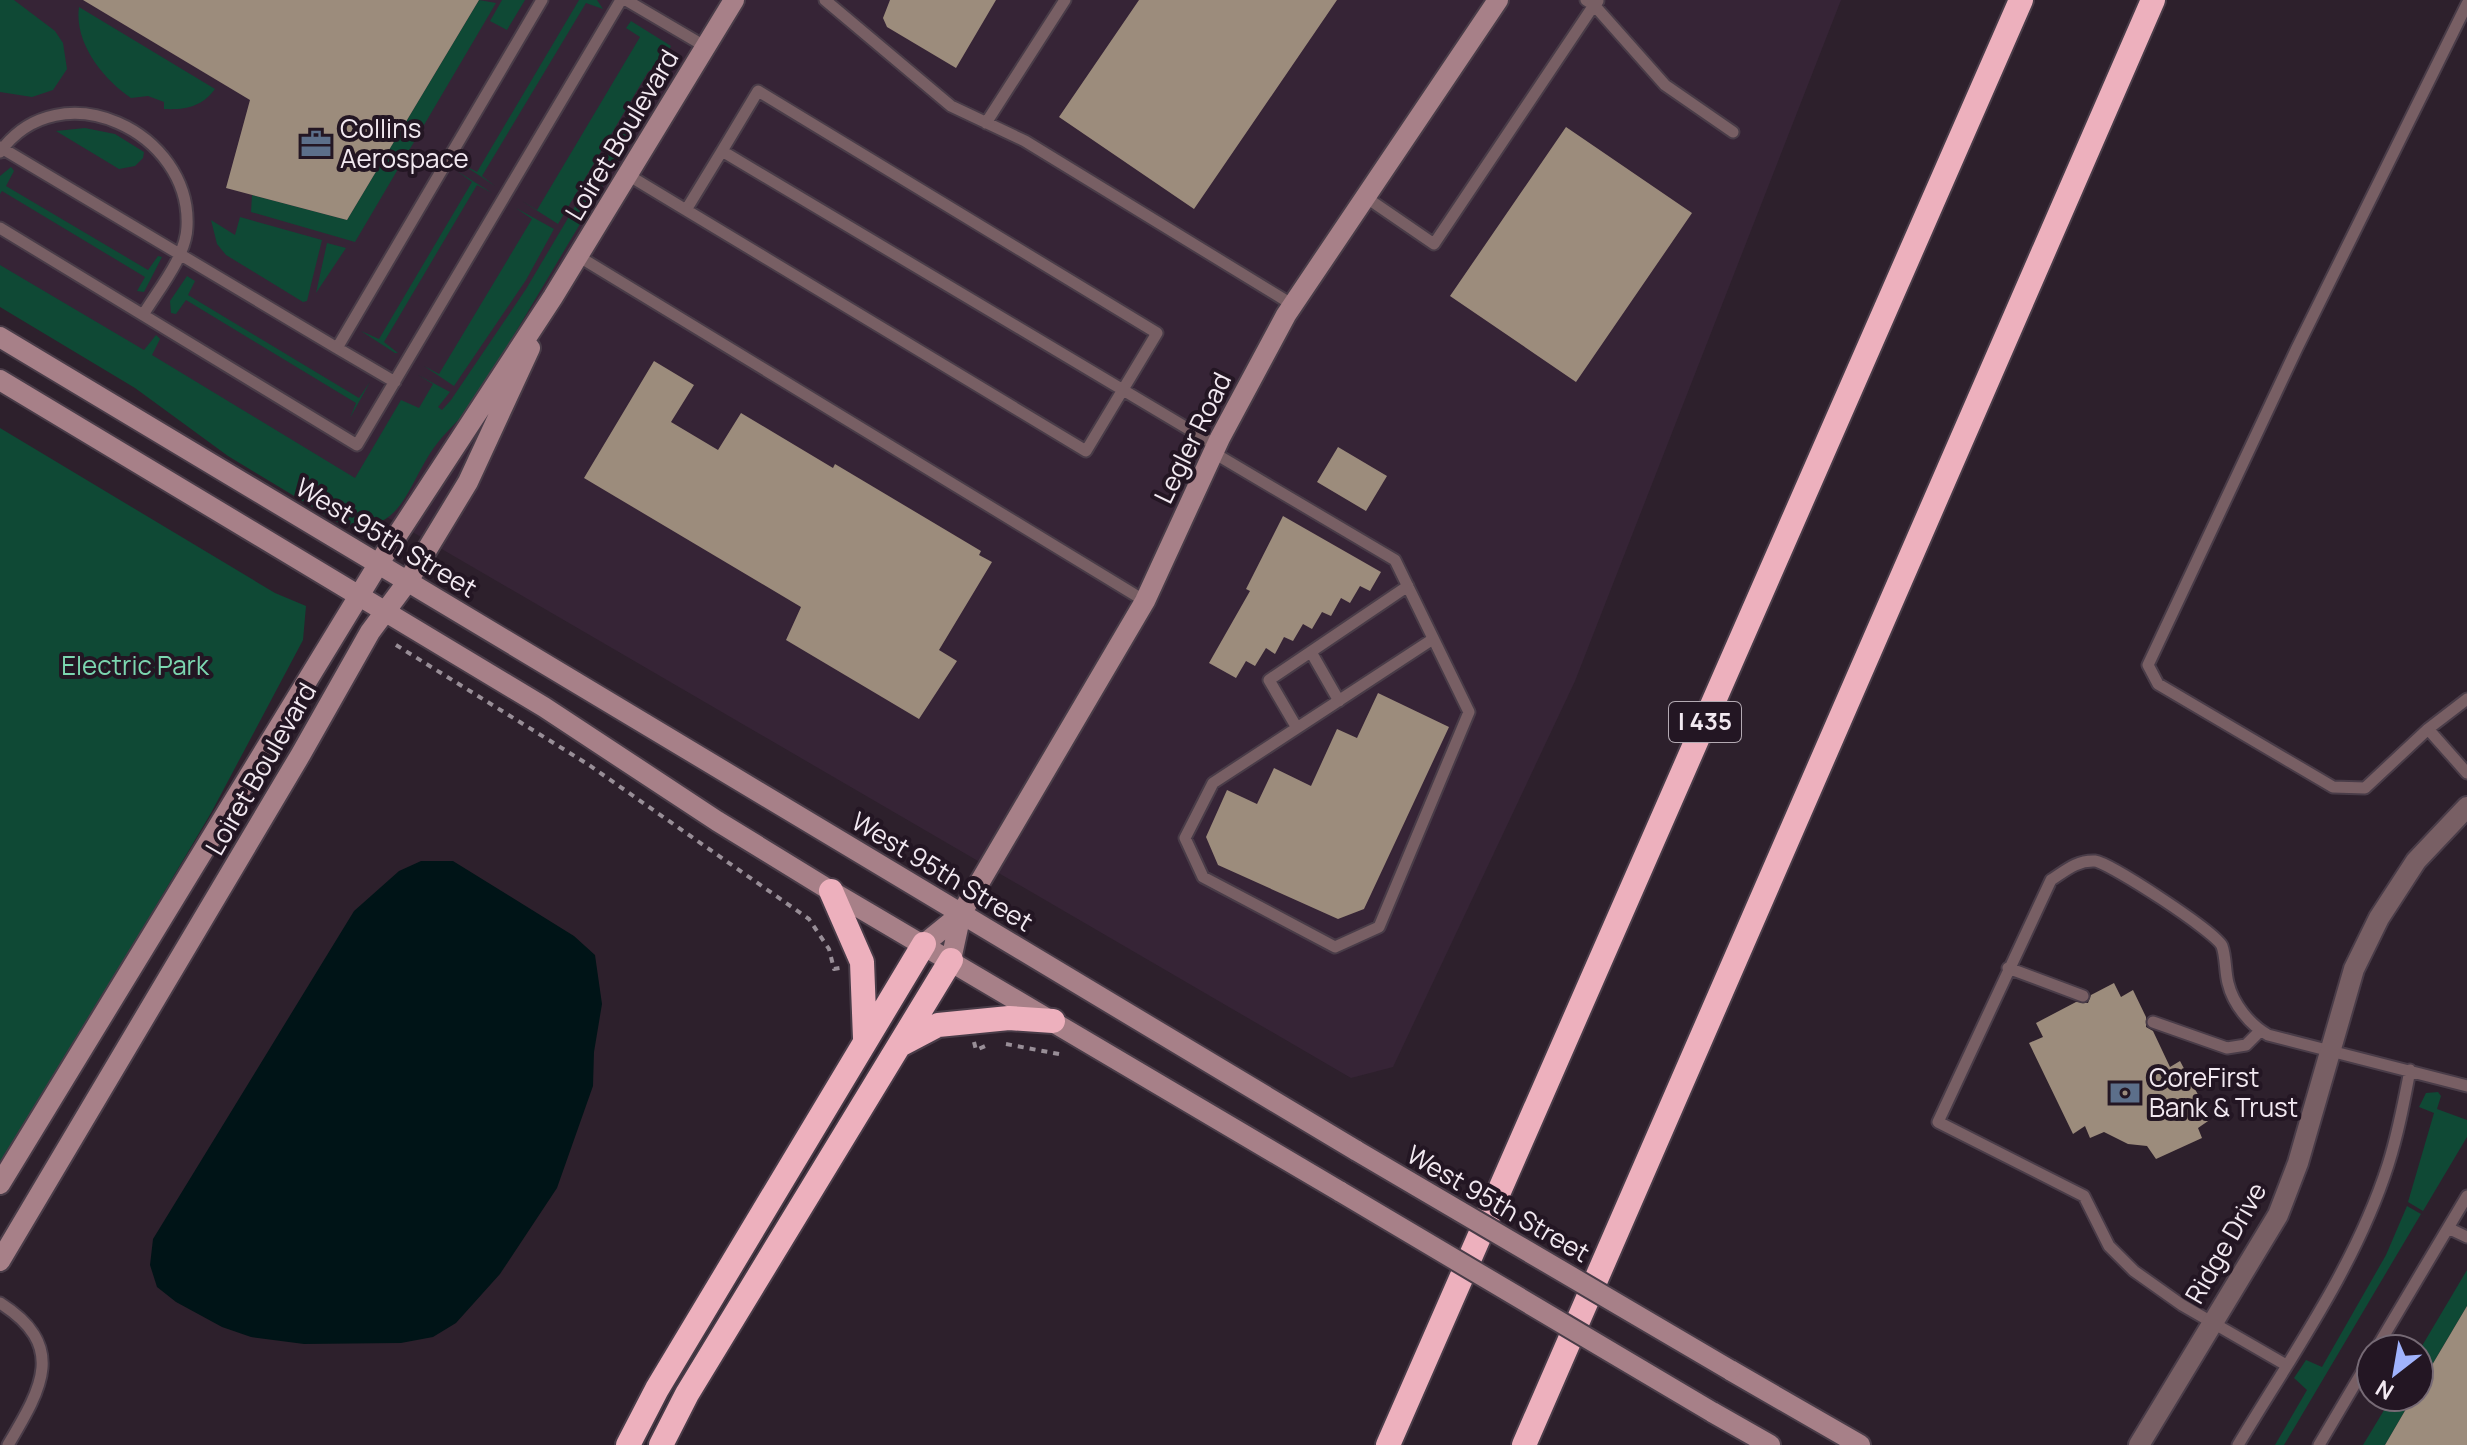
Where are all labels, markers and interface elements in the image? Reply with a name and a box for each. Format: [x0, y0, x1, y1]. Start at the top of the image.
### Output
street label: Loiret Boulevard [556, 42, 686, 227]
place label: Collins Aerospace [340, 110, 469, 176]
office icon: Collins Aerospace [299, 127, 333, 161]
street label: Legler Road [1145, 366, 1239, 509]
street label: West 95th Street [289, 469, 484, 606]
park label: Electric Park [61, 647, 210, 683]
street label: Loiret Boulevard [196, 676, 324, 861]
road number: I 435 [1669, 702, 1741, 742]
street label: West 95th Street [845, 803, 1040, 940]
place label: CoreFirst Bank & Trust [2149, 1059, 2298, 1125]
bank icon: CoreFirst Bank & Trust [2108, 1076, 2142, 1110]
street label: West 95th Street [1400, 1136, 1597, 1270]
street label: Ridge Drive [2176, 1175, 2274, 1310]
north arrow [2355, 1333, 2435, 1413]
text: N [2370, 1373, 2399, 1407]

